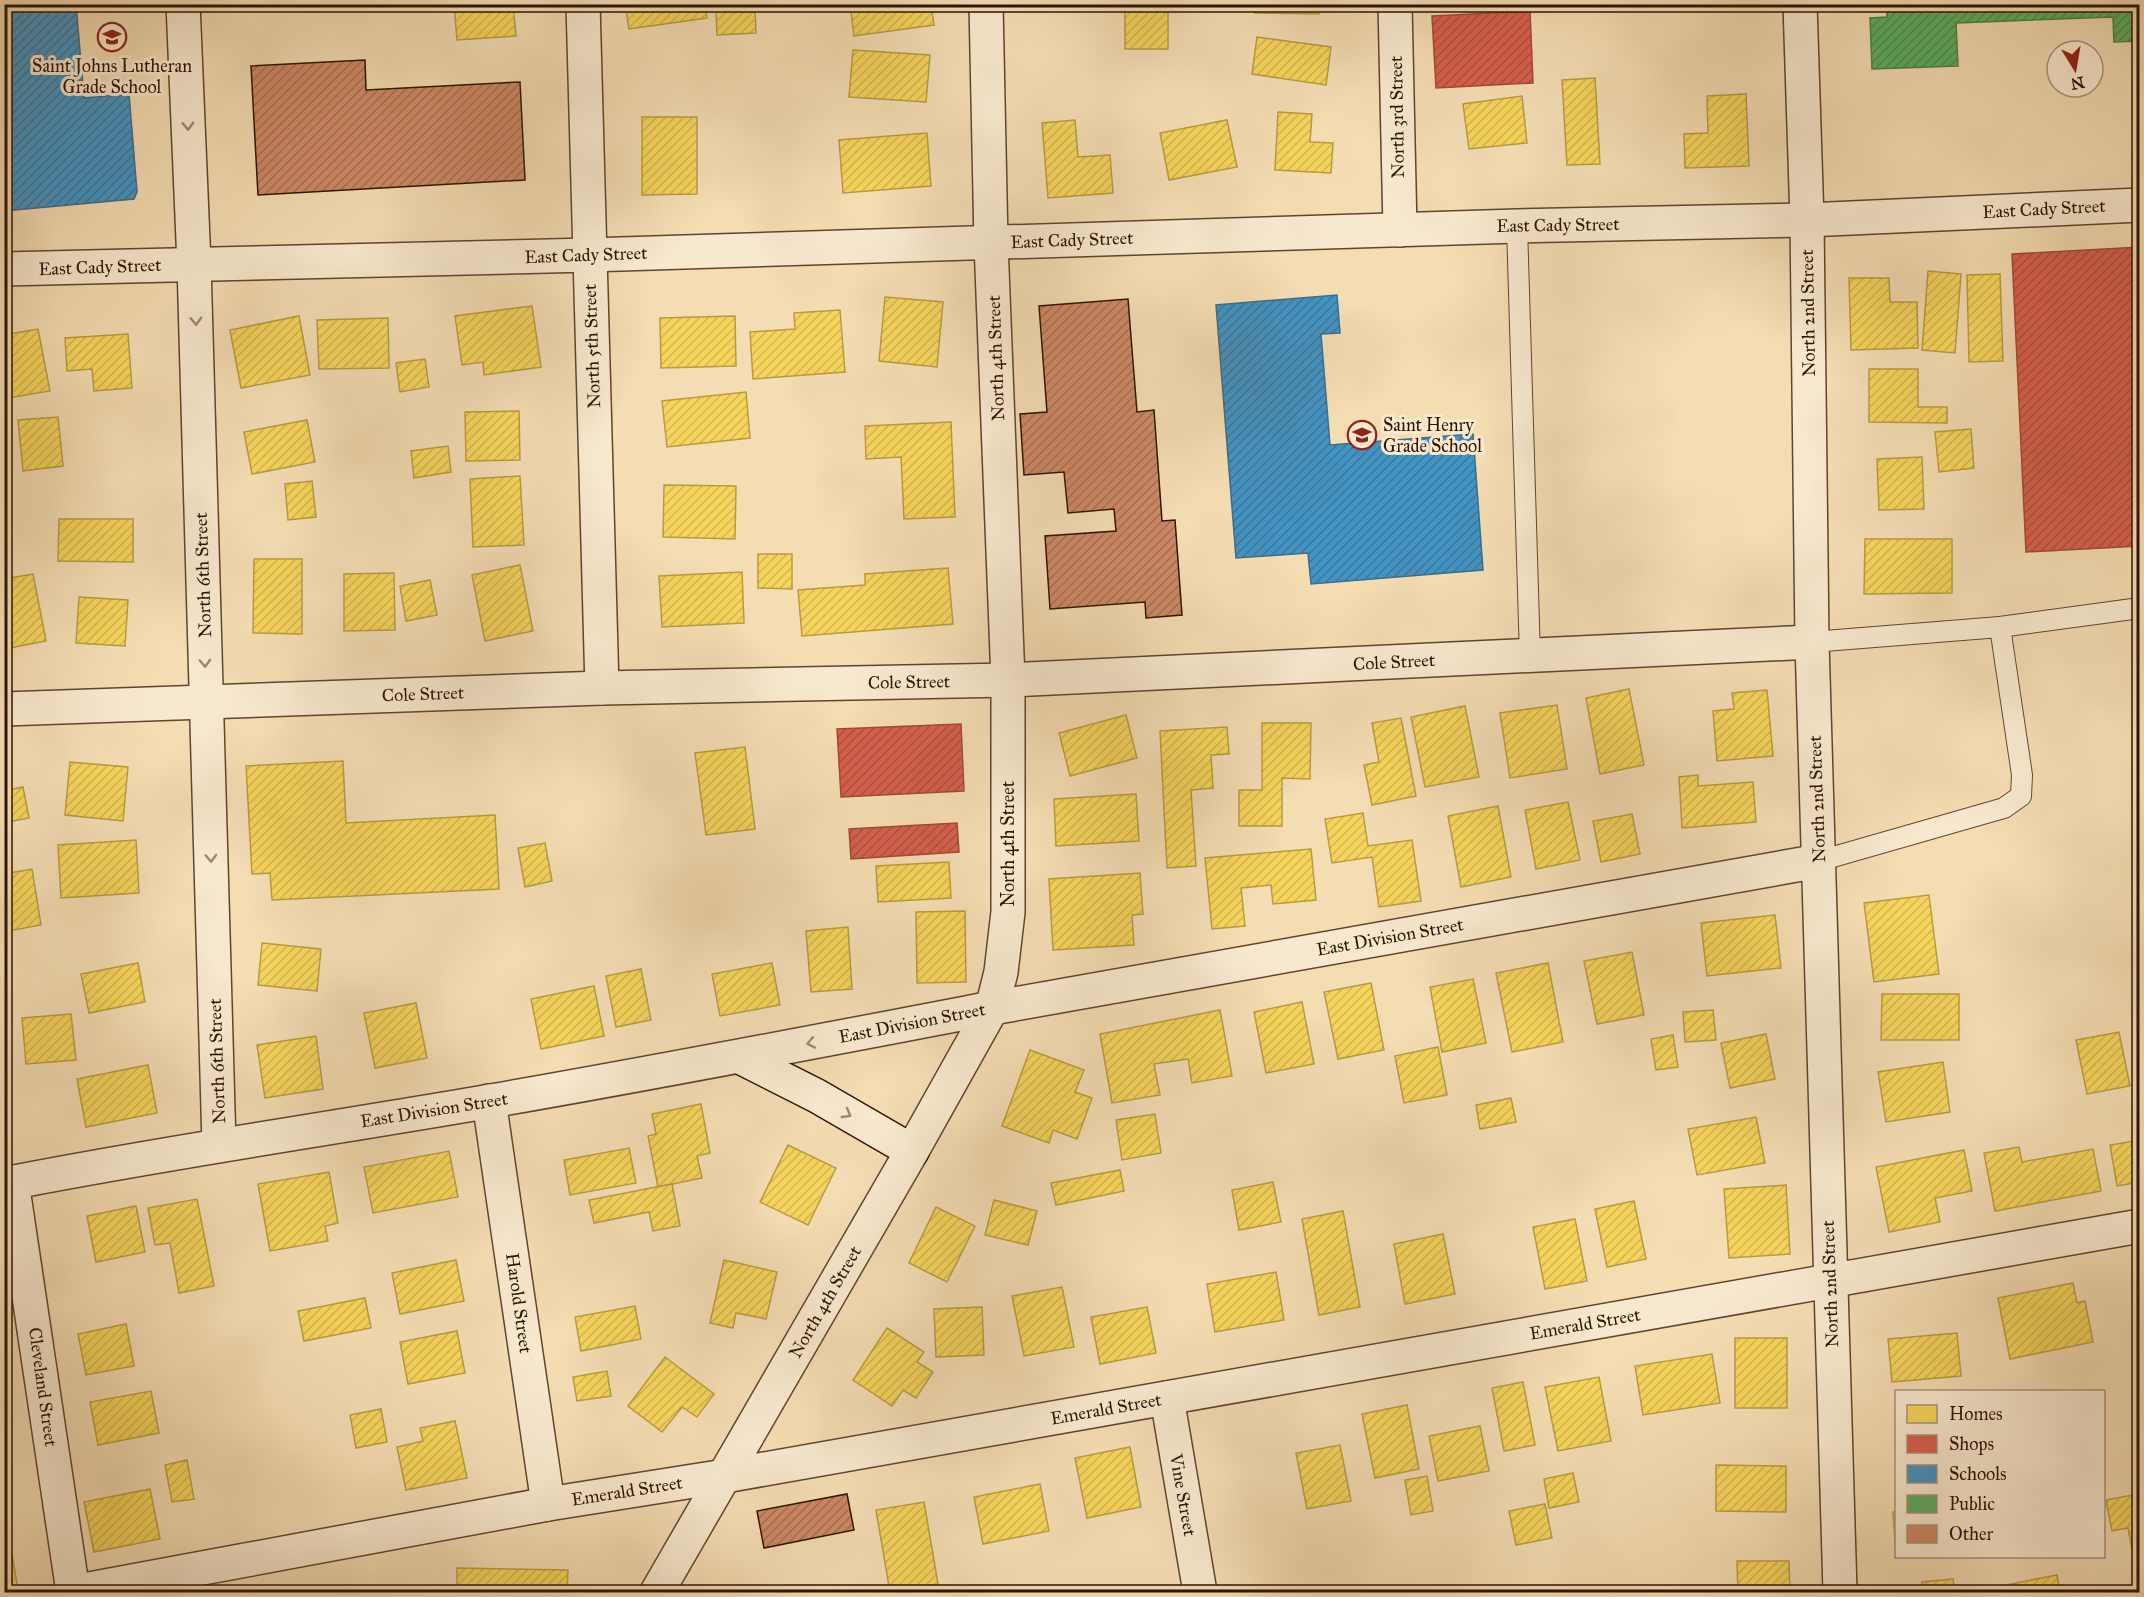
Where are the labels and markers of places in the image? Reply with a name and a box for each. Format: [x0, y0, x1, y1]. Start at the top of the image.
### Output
school or university icon: Saint Johns Lutheran Grade School [96, 21, 128, 53]
place label: Saint Johns Lutheran Grade School [32, 55, 192, 98]
place label: Saint Henry Grade School [1383, 414, 1482, 457]
school or university icon: Saint Henry Grade School [1346, 419, 1378, 451]

